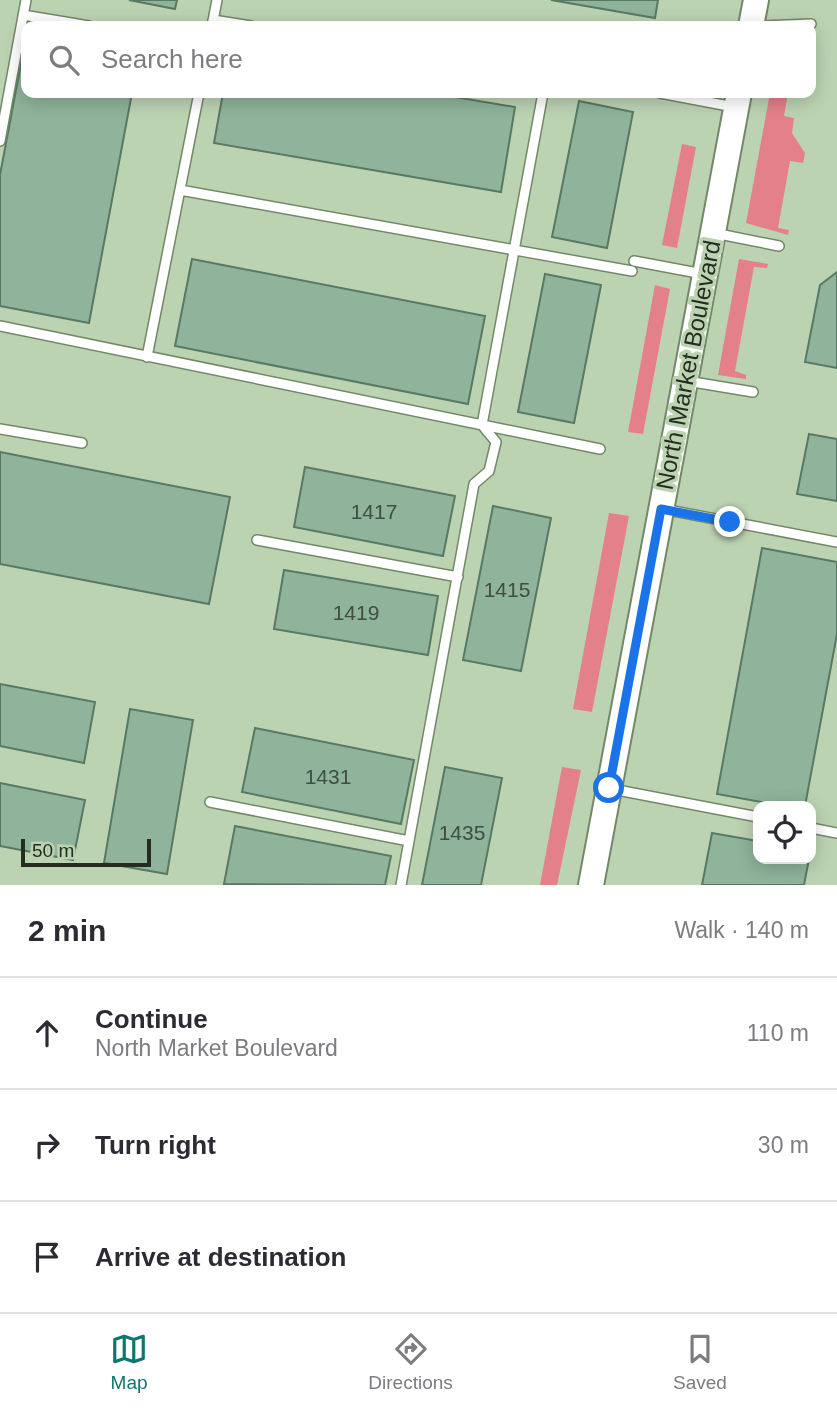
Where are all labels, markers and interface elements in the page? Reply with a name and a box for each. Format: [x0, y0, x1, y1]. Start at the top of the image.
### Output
search box [21, 21, 816, 98]
icon: search [45, 41, 83, 79]
text: Search here [101, 44, 243, 74]
street label: North Market Boulevard [651, 238, 725, 492]
house number: 1417 [351, 500, 397, 523]
route end [714, 506, 745, 537]
house number: 1415 [484, 578, 530, 601]
house number: 1419 [333, 601, 379, 624]
house number: 1431 [305, 765, 351, 788]
route start [593, 772, 624, 803]
map controls [753, 801, 816, 864]
button: locate [753, 801, 816, 864]
house number: 1435 [439, 821, 485, 844]
scale bar [21, 836, 150, 868]
text: 50 m [32, 840, 74, 861]
text: 2 min [28, 914, 106, 947]
text: Walk · 140 m [674, 917, 809, 943]
text: Continue [95, 1004, 208, 1034]
icon: ahead [28, 1014, 66, 1052]
text: 110 m [747, 1020, 809, 1046]
text: North Market Boulevard [95, 1035, 338, 1061]
icon: right [28, 1126, 66, 1164]
text: Turn right [95, 1130, 216, 1160]
text: 30 m [758, 1132, 809, 1158]
icon: arrive [28, 1238, 66, 1276]
text: Arrive at destination [95, 1242, 346, 1272]
tab: Map [110, 1330, 148, 1394]
tab: Directions [368, 1330, 453, 1394]
tab: Saved [673, 1330, 727, 1394]

